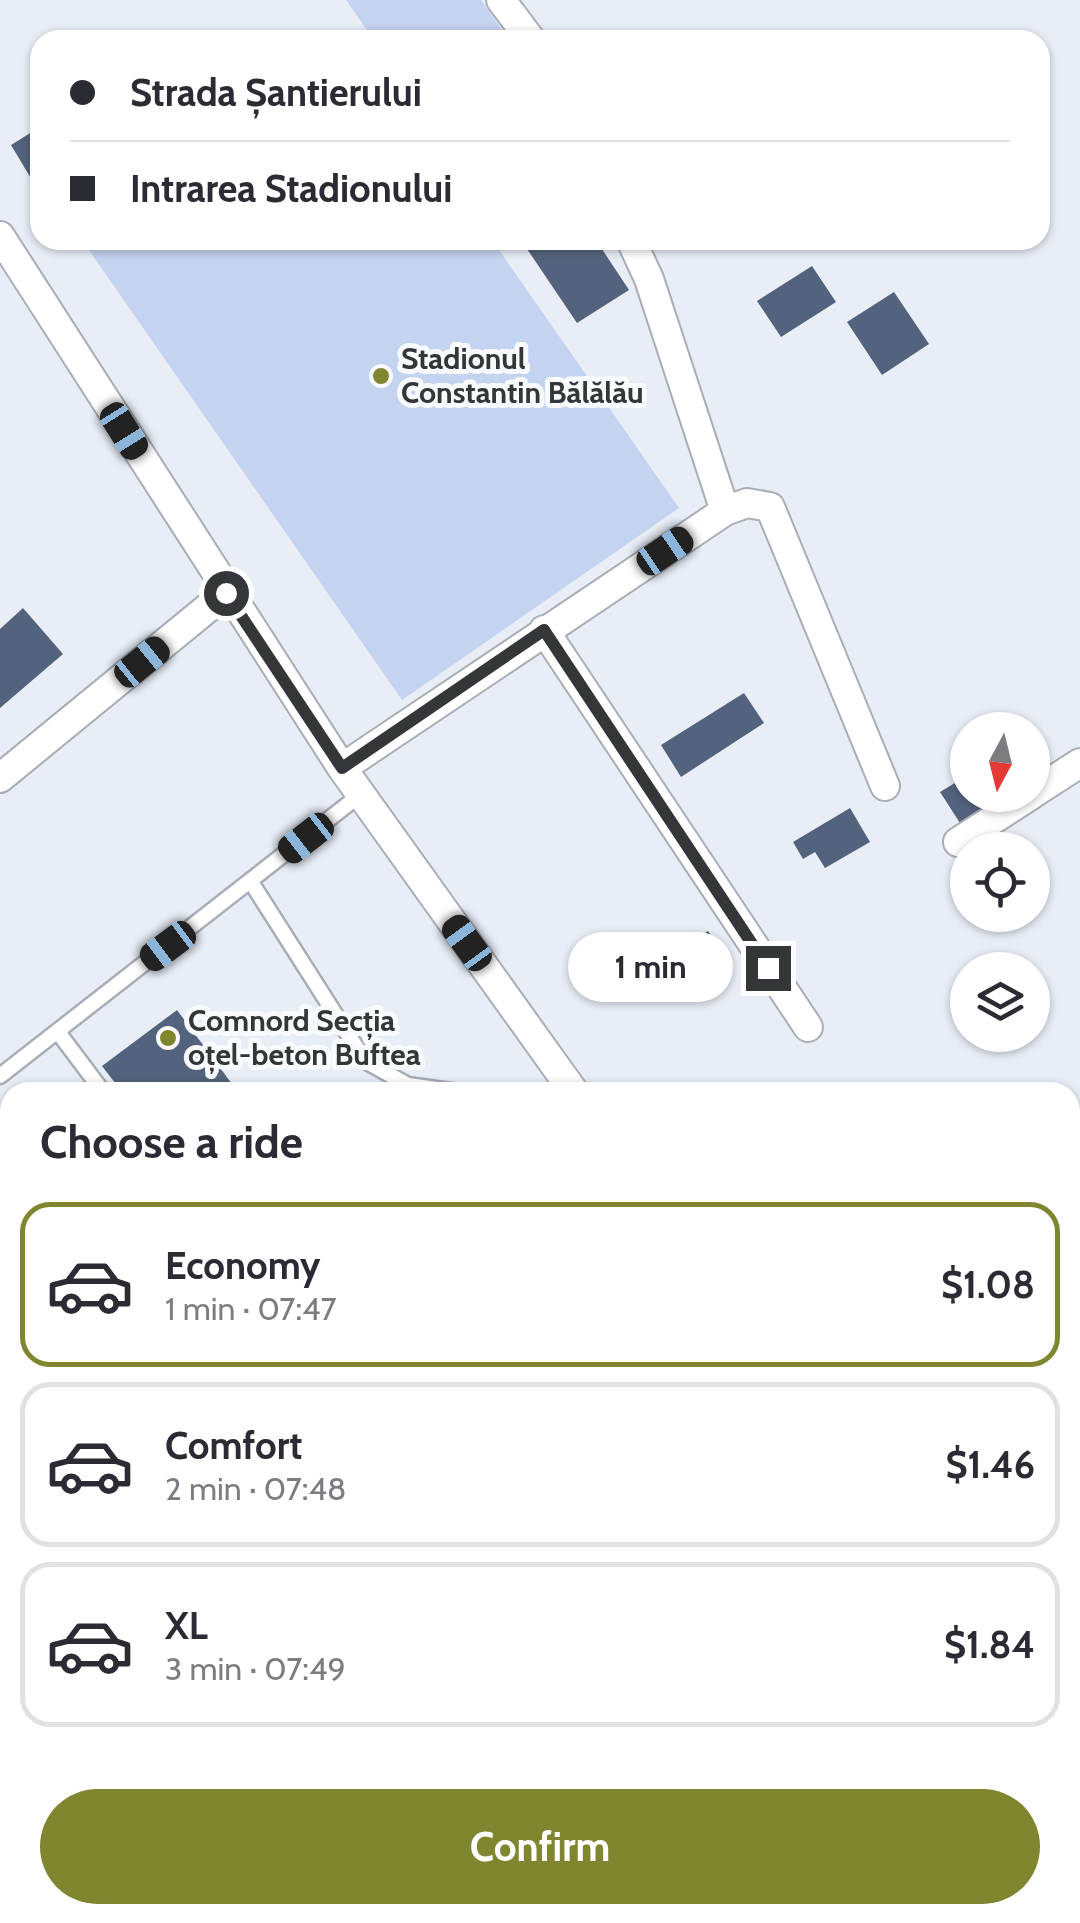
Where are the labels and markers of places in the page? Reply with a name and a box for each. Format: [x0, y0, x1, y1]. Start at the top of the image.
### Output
place label: Stadionul Constantin Bălălău [401, 340, 644, 411]
marker: Stadionul Constantin Bălălău [370, 365, 392, 387]
place label: Comnord Secția oțel-beton Buftea [188, 1002, 421, 1074]
marker: Comnord Secția oțel-beton Buftea [157, 1027, 179, 1049]

